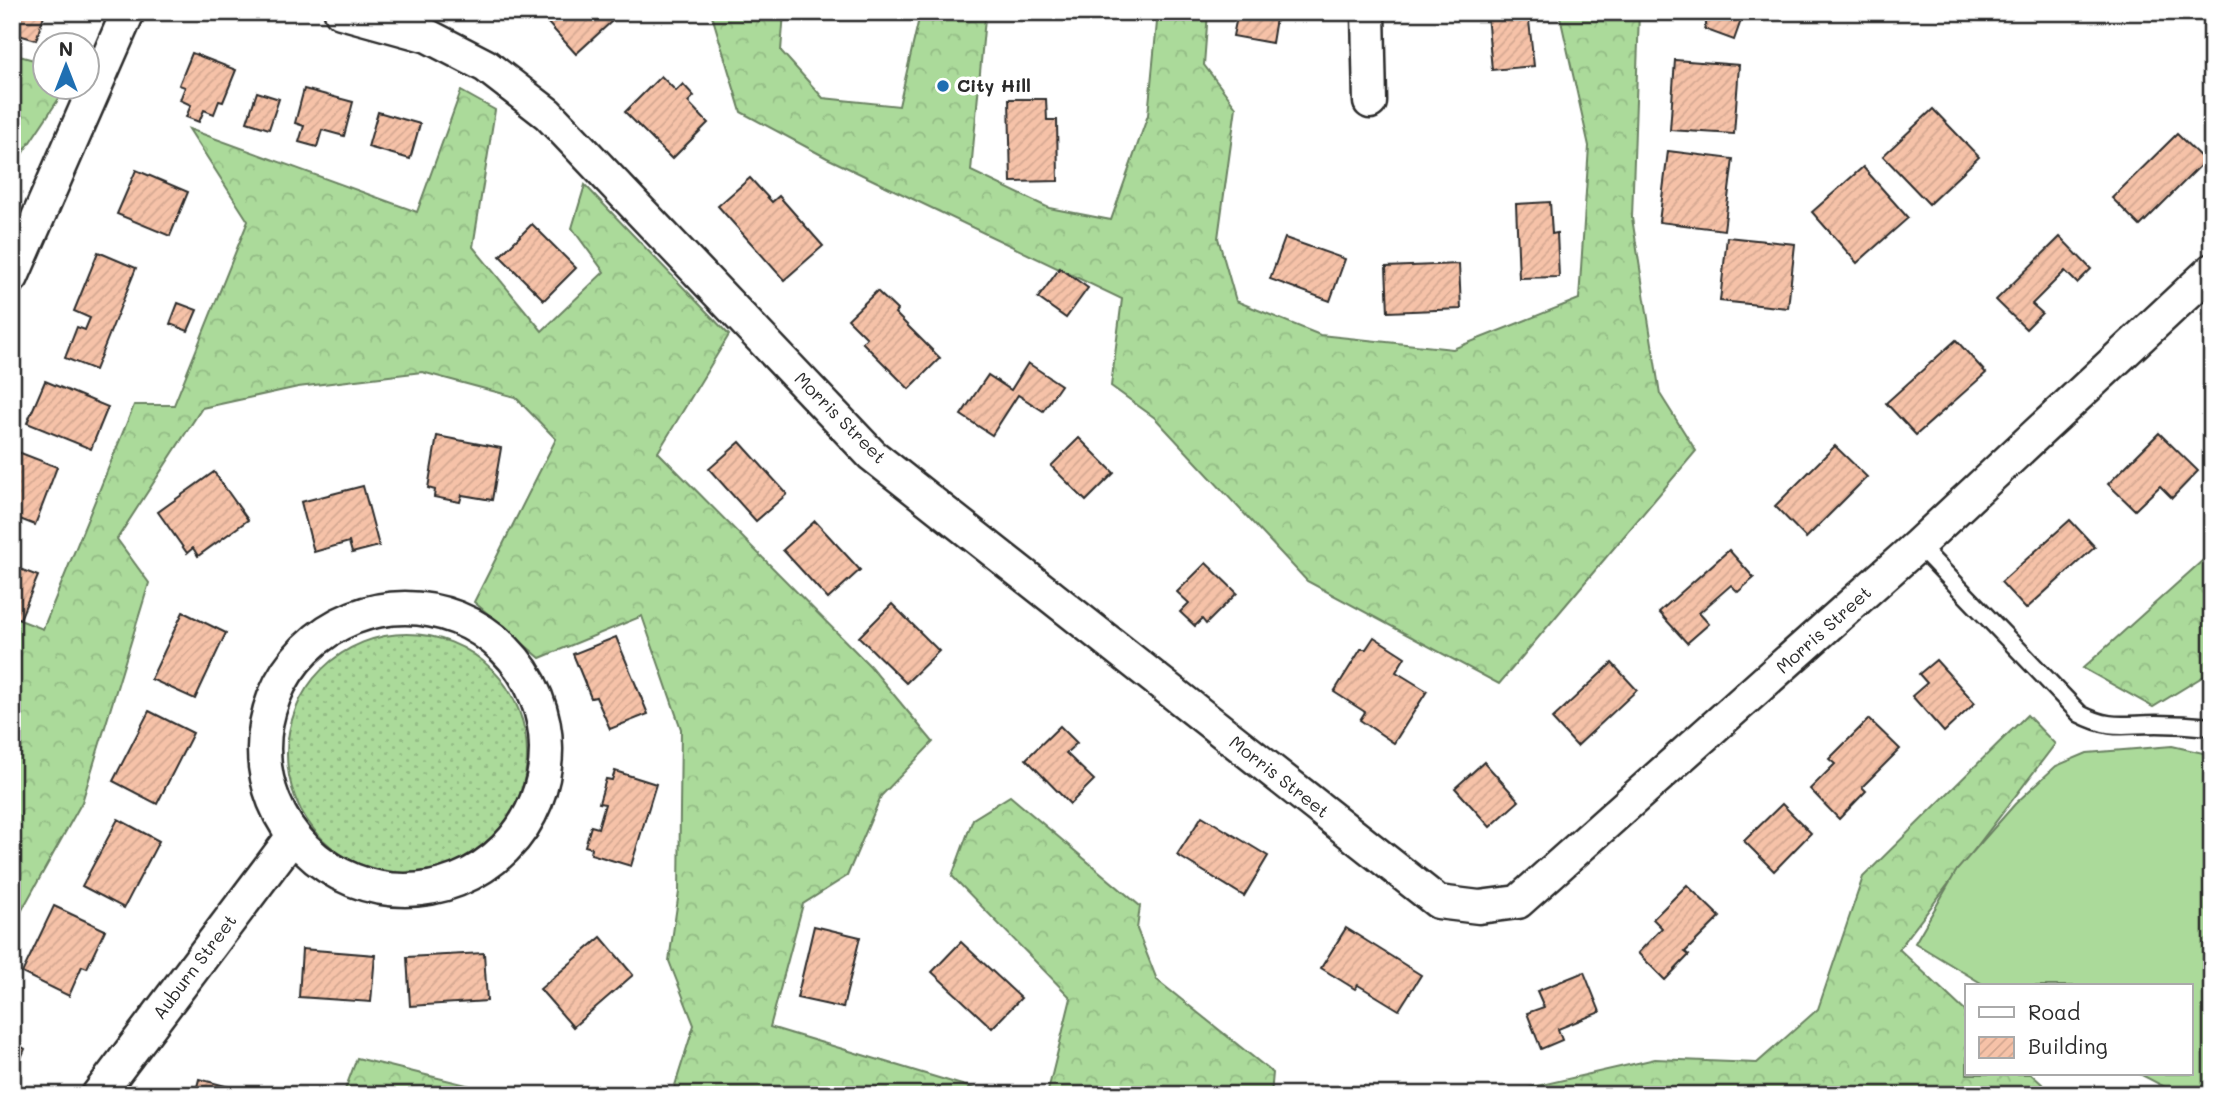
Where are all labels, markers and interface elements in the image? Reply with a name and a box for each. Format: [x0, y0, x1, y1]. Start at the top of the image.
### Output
north arrow [32, 32, 102, 102]
text: N [59, 36, 73, 61]
place label: City Hill [957, 73, 1031, 97]
marker: City Hill [935, 78, 951, 94]
street label: Morris Street [790, 366, 892, 468]
street label: Morris Street [1771, 580, 1876, 678]
street label: Morris Street [1225, 730, 1334, 823]
street label: Auburn Street [147, 909, 242, 1024]
legend [1965, 984, 2192, 1076]
text: Road [2028, 998, 2080, 1025]
text: Building [2028, 1032, 2108, 1059]

